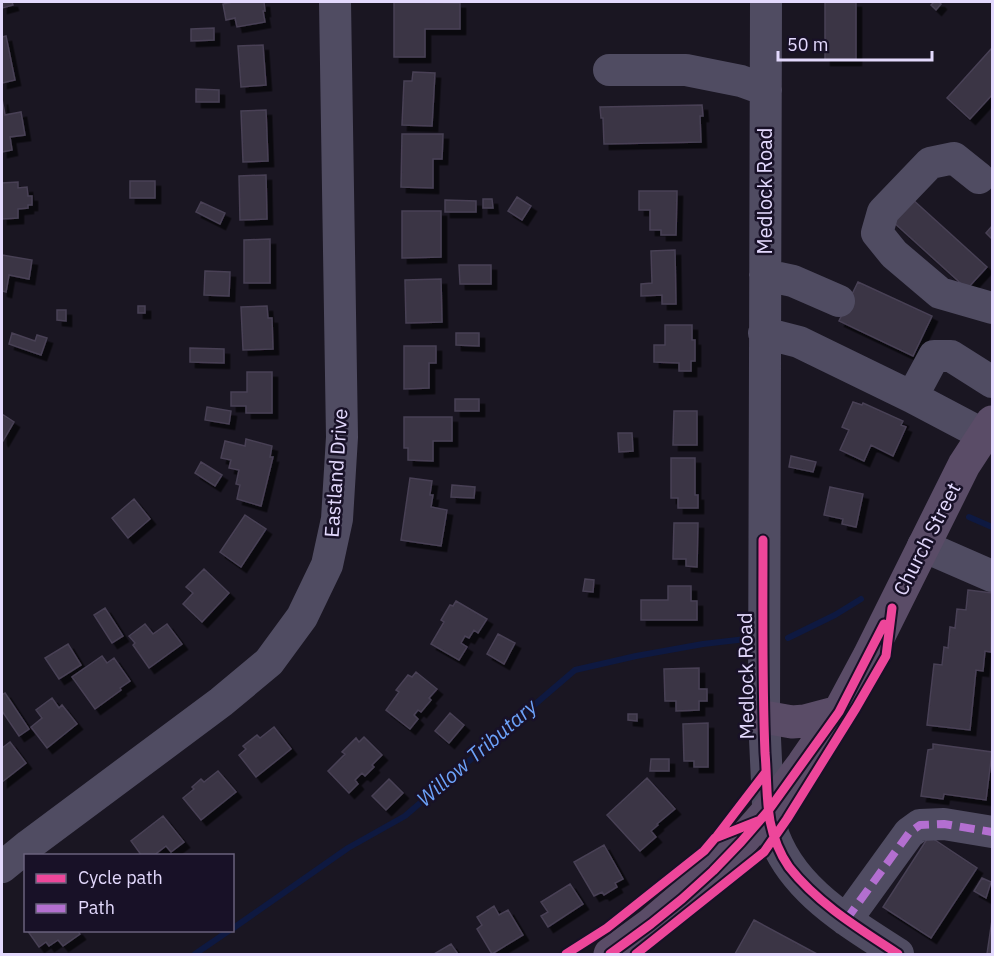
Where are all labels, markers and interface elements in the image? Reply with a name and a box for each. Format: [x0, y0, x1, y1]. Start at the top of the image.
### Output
scale bar [778, 24, 932, 62]
text: 50 m [787, 33, 829, 56]
street label: Medlock Road [751, 128, 778, 254]
street label: Eastland Drive [318, 408, 353, 538]
street label: Church Street [887, 478, 967, 600]
street label: Medlock Road [731, 612, 760, 740]
water label: Willow Tributary [410, 692, 543, 812]
legend [24, 854, 234, 932]
text: Cycle path [78, 866, 163, 889]
text: Path [78, 896, 115, 919]

